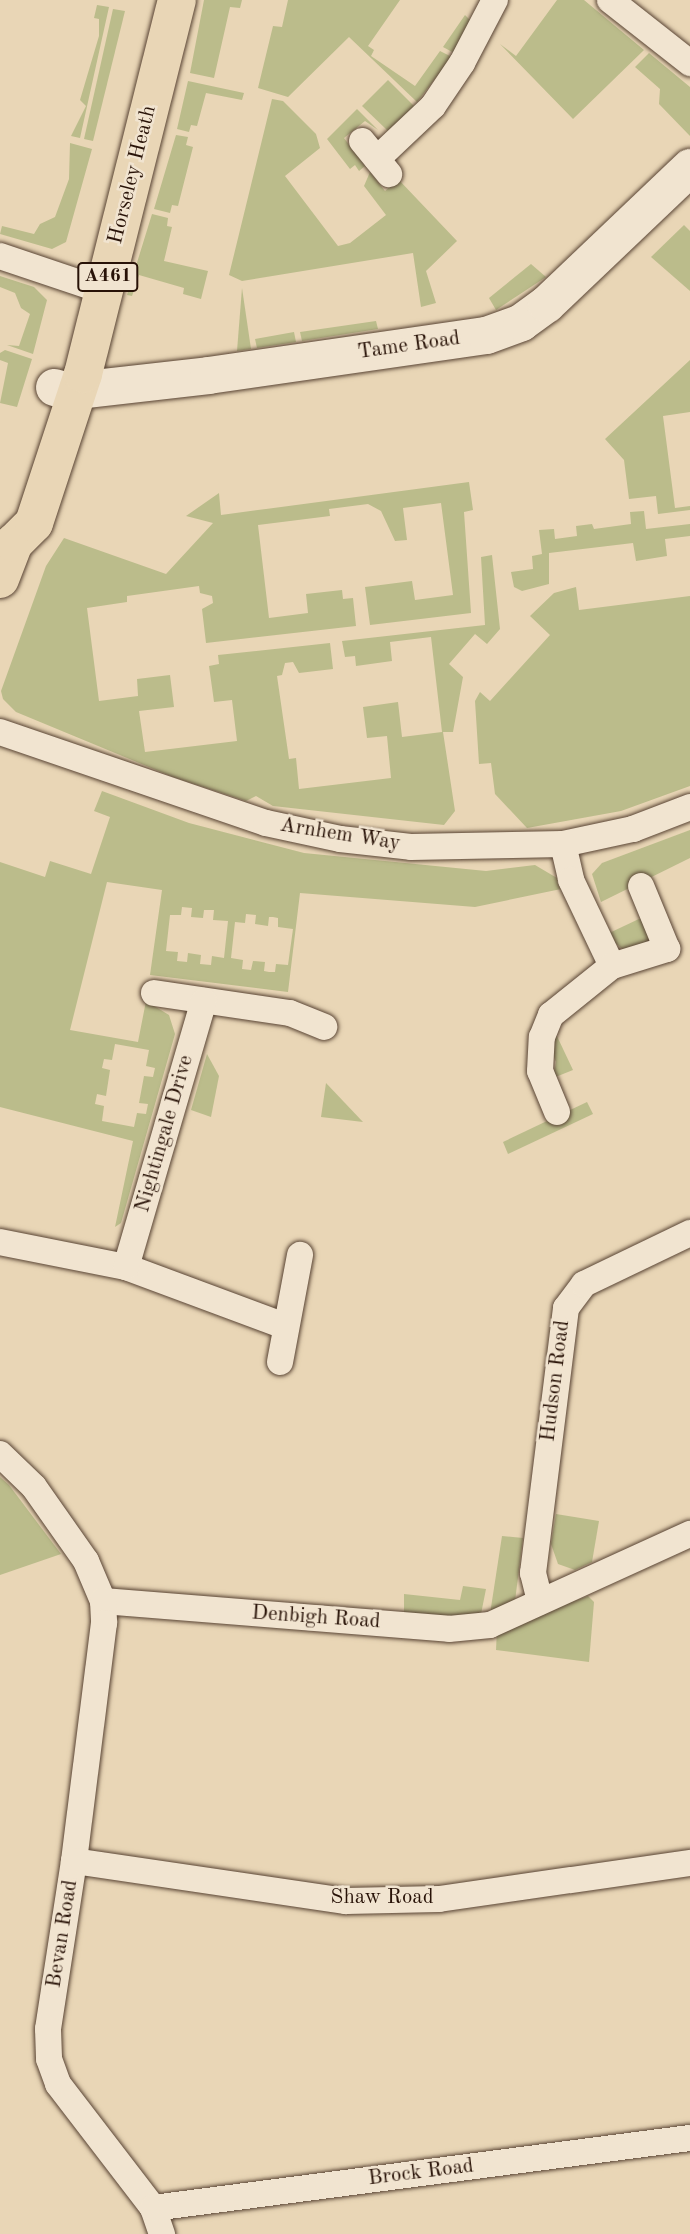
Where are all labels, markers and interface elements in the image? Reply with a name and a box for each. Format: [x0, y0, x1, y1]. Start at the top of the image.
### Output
street label: Horseley Heath [104, 103, 162, 247]
road number: A461 [76, 262, 140, 292]
street label: Tame Road [356, 326, 462, 366]
street label: Arnhem Way [278, 813, 402, 857]
street label: Nightingale Drive [131, 1053, 199, 1215]
street label: Hudson Road [536, 1319, 576, 1443]
street label: Denbigh Road [251, 1601, 381, 1635]
street label: Bevan Road [42, 1878, 84, 1990]
street label: Shaw Road [330, 1885, 434, 1911]
street label: Brock Road [367, 2154, 475, 2192]

